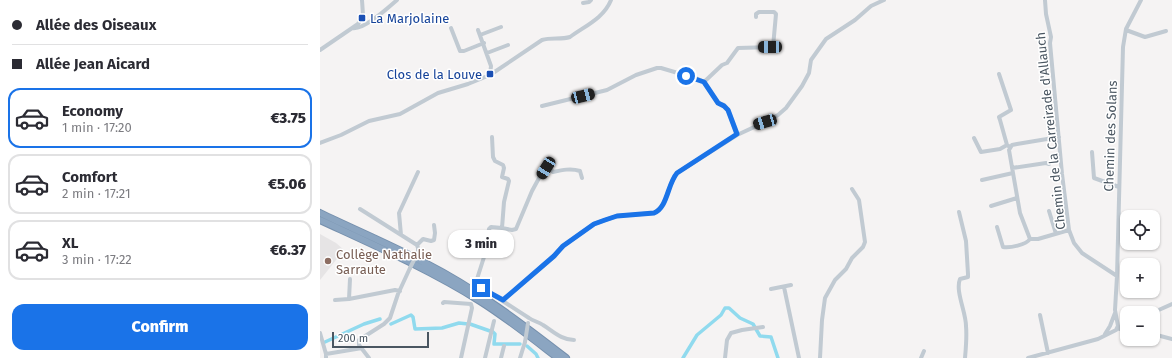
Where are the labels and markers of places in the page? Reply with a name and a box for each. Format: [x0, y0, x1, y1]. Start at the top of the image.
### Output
place label: La Marjolaine [370, 11, 449, 26]
marker: La Marjolaine [357, 13, 367, 23]
place label: Clos de la Louve [387, 67, 482, 82]
marker: Clos de la Louve [485, 69, 495, 79]
place label: Collège Nathalie Sarraute [336, 247, 432, 277]
marker: Collège Nathalie Sarraute [323, 256, 333, 266]

